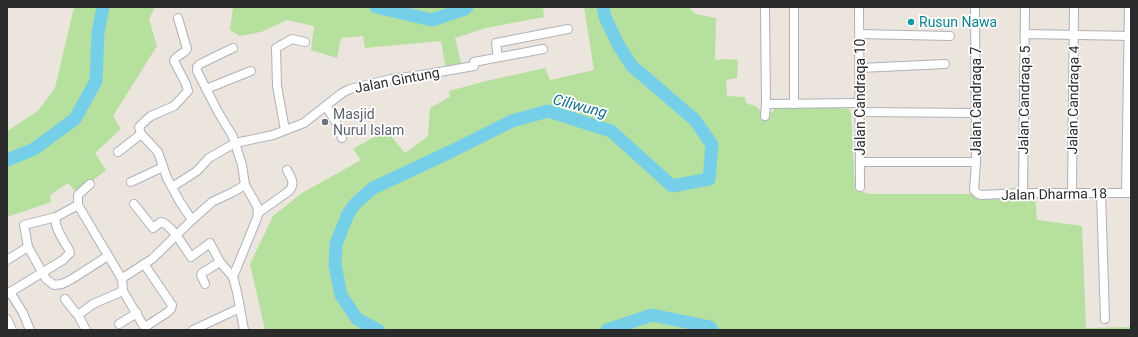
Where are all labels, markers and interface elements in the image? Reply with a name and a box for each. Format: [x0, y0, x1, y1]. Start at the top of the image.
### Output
place label: Rusun Nawa [919, 14, 997, 30]
marker: Rusun Nawa [906, 17, 916, 27]
street label: Jalan Candraqa 10 [852, 38, 868, 155]
street label: Jalan Candraqa 5 [1015, 45, 1033, 155]
street label: Jalan Candraqa 4 [1064, 45, 1082, 155]
street label: Jalan Candraqa 7 [968, 46, 984, 155]
street label: Jalan Gintung [353, 64, 441, 96]
water label: Ciliwung [551, 90, 609, 122]
place label: Masjid Nurul Islam [333, 106, 404, 138]
marker: Masjid Nurul Islam [320, 117, 330, 127]
street label: Jalan Dharma 18 [1001, 185, 1107, 203]

